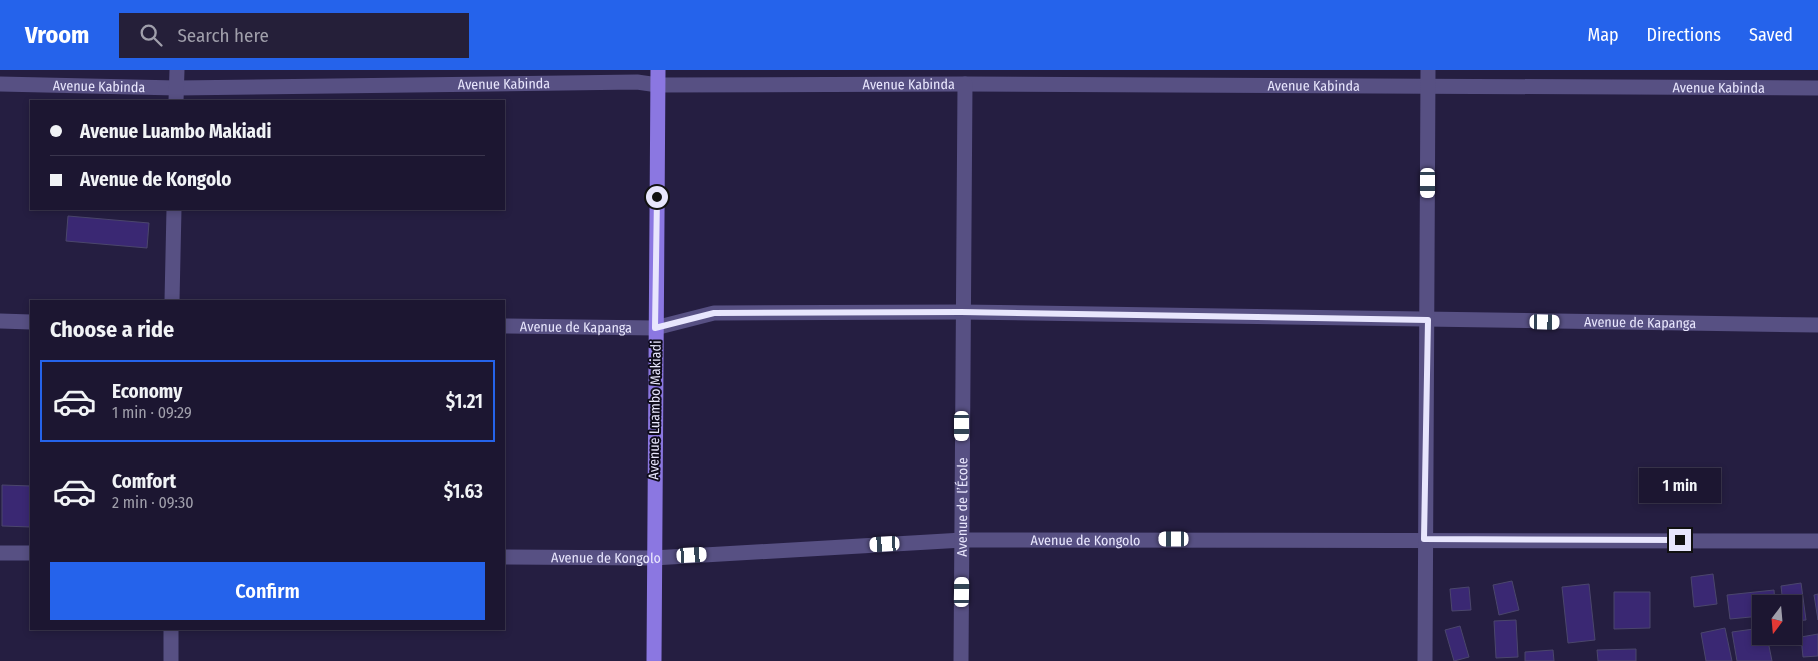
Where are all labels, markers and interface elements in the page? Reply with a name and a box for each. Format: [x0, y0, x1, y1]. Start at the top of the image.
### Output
search box [119, 13, 469, 58]
text: Vroom [25, 21, 89, 49]
icon: search [137, 21, 165, 49]
text: Search here [177, 24, 269, 47]
text: Map [1587, 24, 1619, 46]
text: Directions [1647, 24, 1721, 46]
text: Saved [1749, 24, 1793, 46]
street label: Avenue Kabinda [458, 75, 550, 93]
street label: Avenue Kabinda [862, 76, 955, 93]
street label: Avenue Kabinda [53, 77, 145, 96]
street label: Avenue Kabinda [1267, 77, 1360, 94]
street label: Avenue Kabinda [1672, 79, 1765, 96]
text: Avenue Luambo Makiadi [80, 120, 271, 143]
text: Avenue de Kongolo [80, 168, 231, 191]
car [1420, 168, 1435, 198]
route start [646, 186, 668, 208]
street label: Avenue de Kapanga [1584, 313, 1696, 332]
car [1529, 314, 1560, 330]
text: Choose a ride [50, 316, 174, 343]
street label: Avenue de Kapanga [520, 318, 632, 336]
street label: Avenue Luambo Makiadi [645, 340, 665, 480]
icon: car [52, 379, 97, 424]
text: Economy [112, 380, 182, 403]
text: $1.21 [446, 390, 483, 413]
text: 1 min · 09:29 [112, 403, 192, 422]
car [954, 411, 969, 441]
street label: Avenue de l’École [953, 457, 971, 557]
callout: 1 min [1639, 468, 1721, 502]
icon: car [52, 469, 97, 514]
text: Comfort [112, 470, 176, 493]
text: 1 min [1663, 476, 1697, 495]
text: $1.63 [444, 480, 483, 503]
text: 2 min · 09:30 [112, 493, 194, 512]
route end [1669, 529, 1691, 551]
street label: Avenue de Kongolo [1031, 532, 1140, 549]
car [1159, 532, 1189, 547]
car [869, 536, 900, 552]
car [676, 547, 707, 563]
street label: Avenue de Kongolo [551, 549, 661, 567]
button: Confirm [50, 562, 485, 620]
car [954, 577, 969, 607]
north arrow [1752, 595, 1802, 645]
map controls [1752, 595, 1802, 645]

